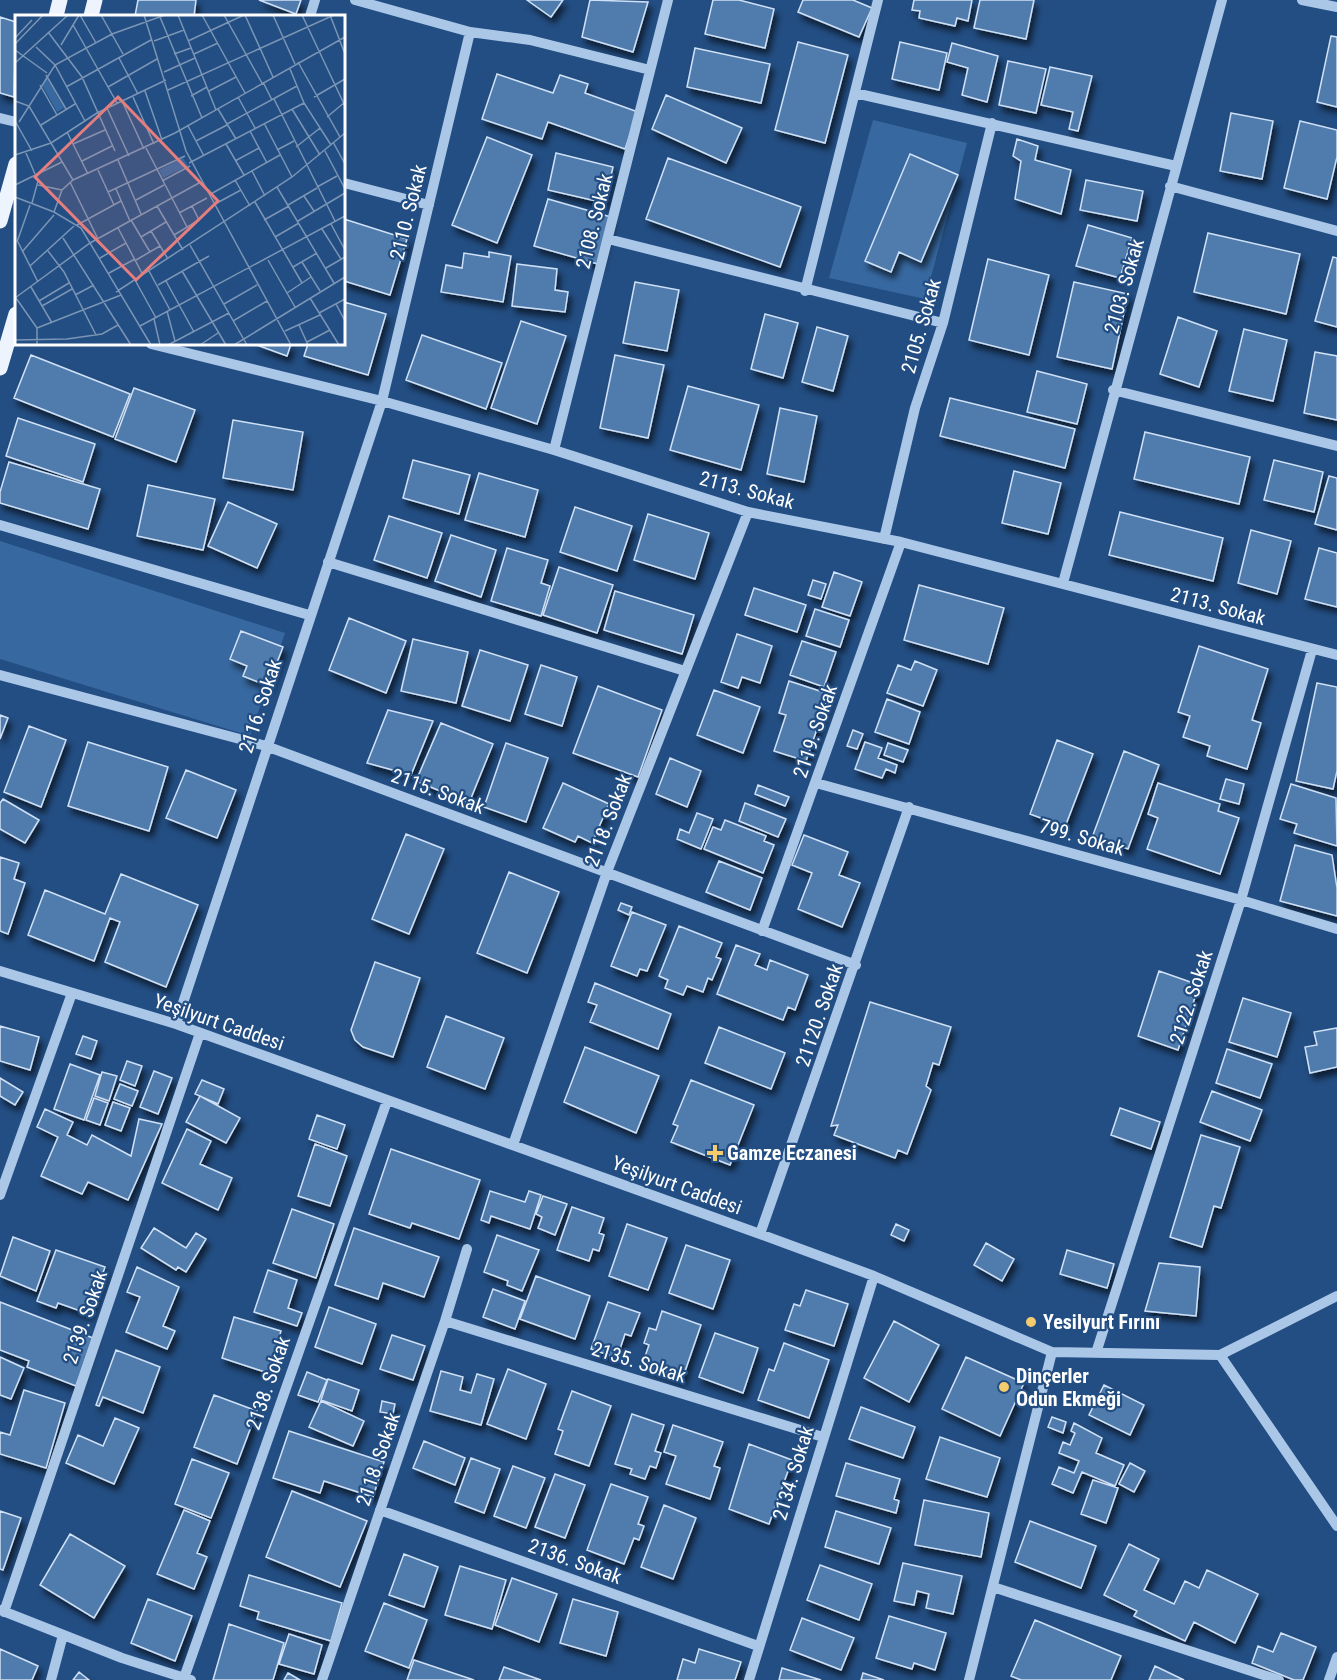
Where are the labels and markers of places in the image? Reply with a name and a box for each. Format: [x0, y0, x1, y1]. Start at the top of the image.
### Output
place label: Gamze Eczanesi [727, 1141, 857, 1165]
marker: Gamze Eczanesi [708, 1146, 722, 1160]
place label: Yesilyurt Fırını [1043, 1310, 1160, 1334]
marker: Yesilyurt Fırını [1024, 1315, 1038, 1329]
place label: Dinçerler Odun Ekmeği [1016, 1364, 1121, 1411]
marker: Dinçerler Odun Ekmeği [997, 1380, 1011, 1394]

